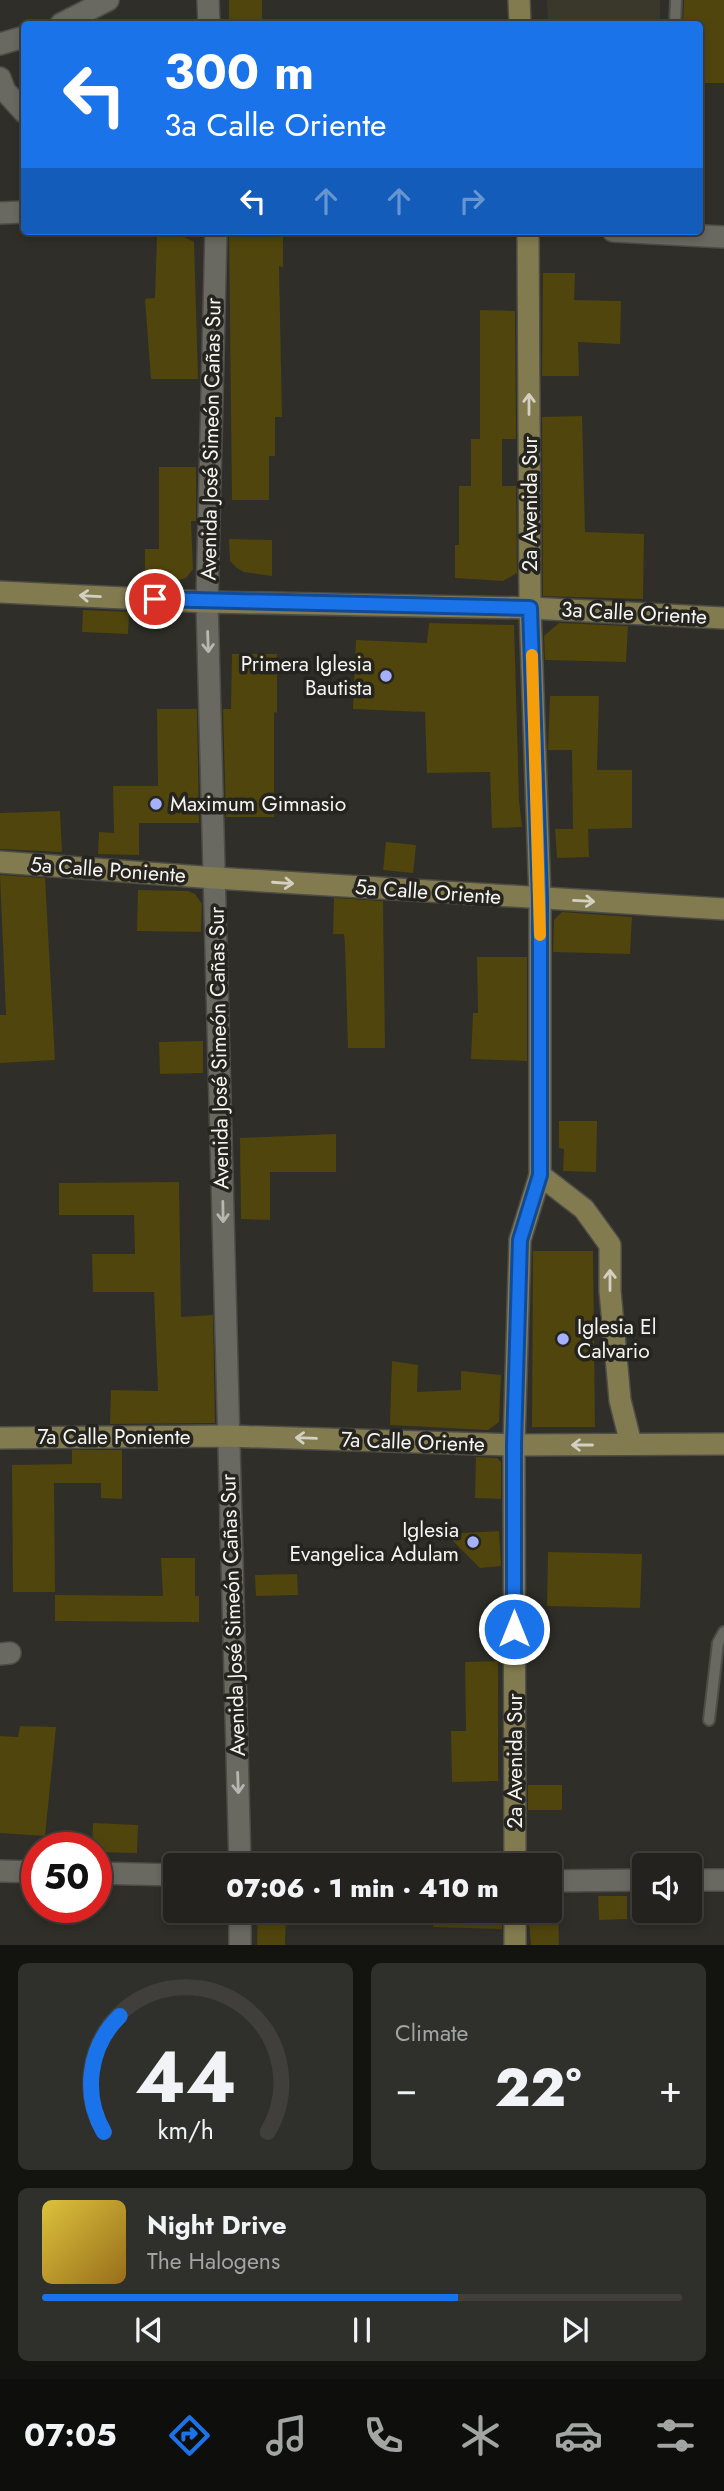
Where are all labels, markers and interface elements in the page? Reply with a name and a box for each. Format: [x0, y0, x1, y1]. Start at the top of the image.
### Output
text: 300 m [164, 37, 314, 107]
icon: left [49, 49, 140, 140]
text: 3a Calle Oriente [164, 102, 387, 148]
icon: left [234, 182, 272, 220]
icon: ahead [307, 182, 345, 220]
icon: ahead [380, 182, 418, 220]
icon: right [453, 182, 491, 220]
street label: Avenida José Simeón Cañas Sur [194, 297, 228, 581]
one-way arrow [522, 393, 536, 416]
street label: 2a Avenida Sur [515, 435, 545, 572]
pin [125, 569, 185, 629]
icon: arrive [136, 580, 174, 618]
one-way arrow [79, 589, 102, 602]
street label: 3a Calle Oriente [560, 594, 708, 632]
one-way arrow [202, 630, 215, 653]
place label: Primera Iglesia Bautista [241, 649, 372, 703]
marker: Primera Iglesia Bautista [378, 668, 394, 684]
place label: Maximum Gimnasio [170, 789, 346, 819]
marker: Maximum Gimnasio [148, 796, 164, 812]
street label: 5a Calle Poniente [29, 850, 187, 890]
street label: 5a Calle Oriente [354, 872, 502, 912]
one-way arrow [272, 876, 295, 889]
one-way arrow [572, 895, 595, 908]
street label: Avenida José Simeón Cañas Sur [202, 906, 236, 1190]
one-way arrow [216, 1201, 230, 1224]
one-way arrow [603, 1269, 617, 1292]
place label: Iglesia El Calvario [577, 1312, 656, 1366]
marker: Iglesia El Calvario [555, 1331, 571, 1347]
street label: 7a Calle Poniente [37, 1422, 191, 1452]
street label: 7a Calle Oriente [341, 1425, 485, 1460]
one-way arrow [295, 1432, 318, 1445]
one-way arrow [571, 1438, 594, 1452]
street label: Avenida José Simeón Cañas Sur [213, 1472, 253, 1757]
place label: Iglesia Evangelica Adulam [289, 1515, 459, 1569]
marker: Iglesia Evangelica Adulam [465, 1534, 481, 1550]
position arrow [477, 1592, 551, 1666]
street label: 2a Avenida Sur [500, 1692, 530, 1829]
one-way arrow [231, 1771, 244, 1794]
speed limit sign: 50 [21, 1832, 112, 1923]
map controls [632, 1853, 702, 1923]
button: sound [632, 1853, 702, 1923]
text: 07:06 · 1 min · 410 m [226, 1869, 499, 1907]
text: Climate [395, 2016, 468, 2050]
text: 44 [135, 2025, 236, 2130]
text: 22° [495, 2050, 581, 2126]
text: − [395, 2061, 417, 2116]
text: + [659, 2061, 682, 2116]
text: km/h [157, 2112, 214, 2148]
text: Night Drive [147, 2206, 287, 2244]
text: The Halogens [147, 2244, 280, 2278]
icon: previous [130, 2311, 168, 2349]
icon: pause [343, 2311, 381, 2349]
icon: next [556, 2311, 594, 2349]
icon: directions [165, 2411, 214, 2460]
icon: music [262, 2411, 311, 2460]
icon: phone [359, 2411, 408, 2460]
icon: climate [456, 2411, 505, 2460]
icon: car [554, 2411, 603, 2460]
icon: filters [651, 2411, 700, 2460]
text: 07:05 [24, 2412, 117, 2458]

